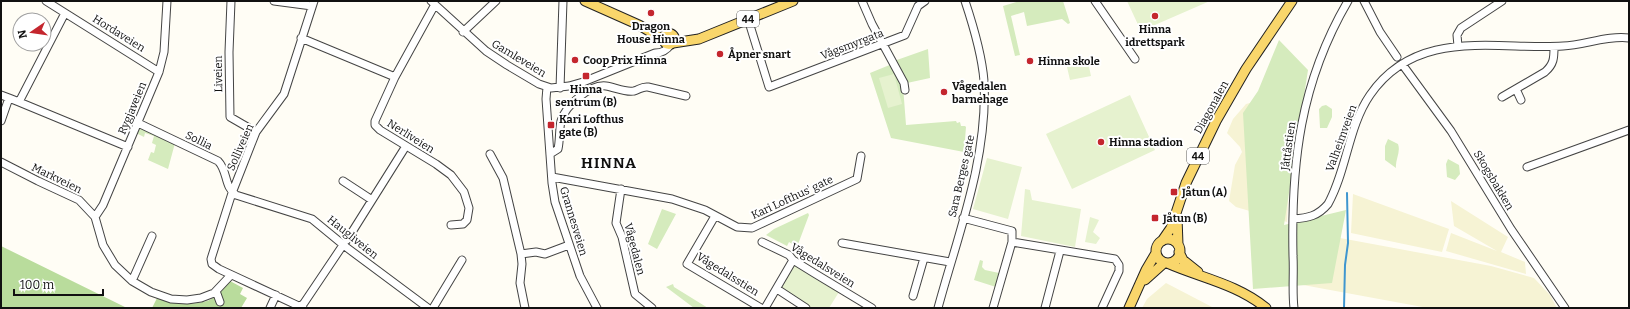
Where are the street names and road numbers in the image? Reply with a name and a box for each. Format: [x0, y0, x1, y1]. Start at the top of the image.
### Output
road number: 44 [737, 11, 759, 27]
street label: Hordaveien [90, 12, 147, 55]
street label: Vågsmyrgata [819, 26, 886, 62]
street label: Gamleveien [489, 37, 548, 80]
street label: Liveien [212, 55, 225, 93]
street label: Diagonalen [1192, 79, 1231, 136]
street label: Rygjaveien [116, 80, 149, 136]
street label: Valheimveien [1323, 103, 1360, 173]
street label: Nerliveien [385, 117, 437, 156]
street label: Jåttåstien [1279, 121, 1298, 172]
street label: Solliveien [224, 122, 257, 173]
street label: Sollia [183, 128, 214, 152]
street label: Sara Berges gate [946, 134, 977, 219]
road number: 44 [1187, 148, 1209, 164]
street label: Skogsbakken [1471, 148, 1517, 212]
street label: Markveien [30, 161, 84, 196]
street label: Kari Lofthus' gate [749, 173, 835, 222]
street label: Grannesveien [557, 185, 590, 257]
street label: Haugliveien [325, 213, 381, 262]
street label: Vågedalen [621, 222, 648, 277]
street label: Vågedalsveien [788, 241, 857, 290]
street label: Vågedalsstien [694, 250, 761, 299]

